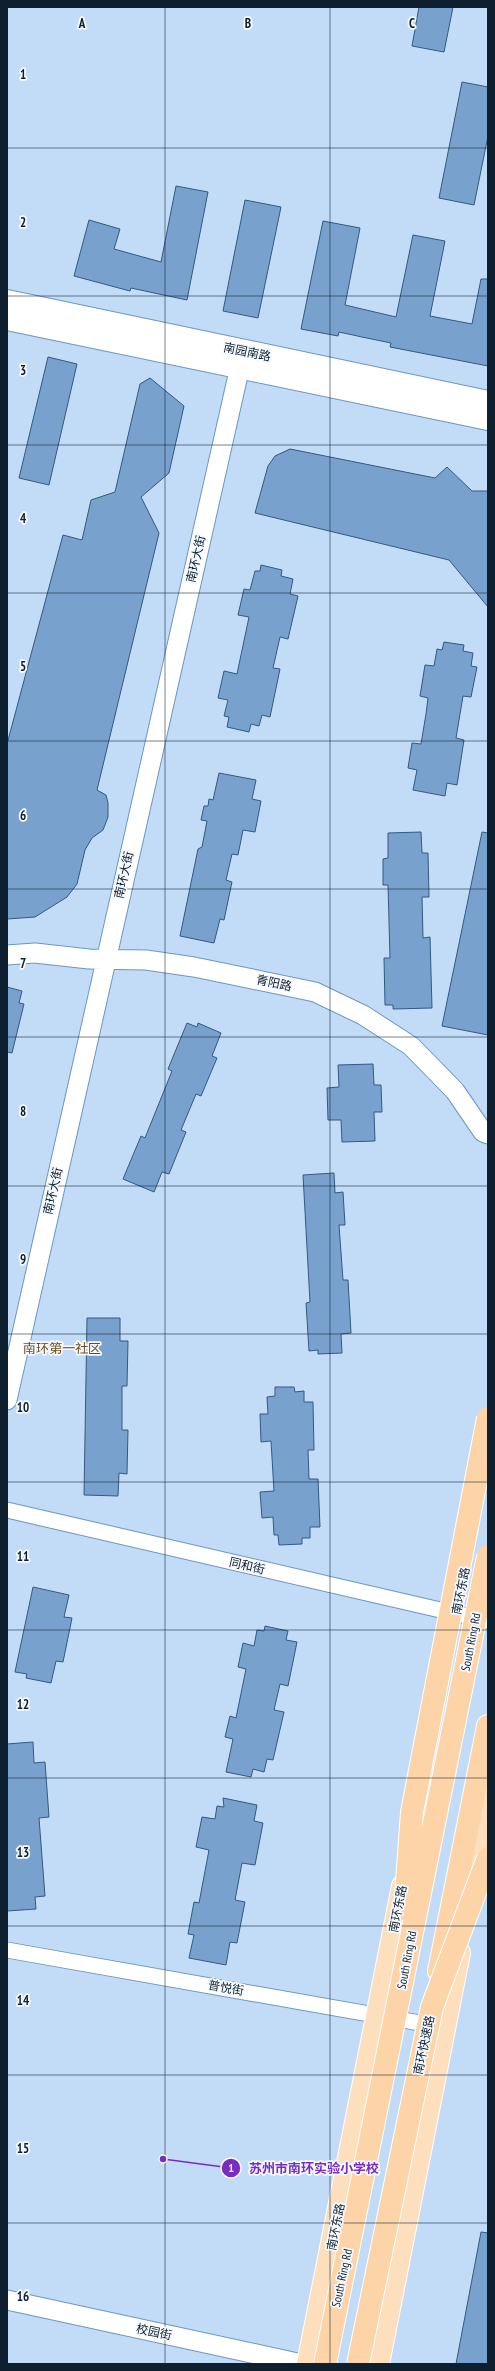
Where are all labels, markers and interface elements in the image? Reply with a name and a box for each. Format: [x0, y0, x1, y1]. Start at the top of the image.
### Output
text: A [78, 15, 86, 32]
text: B [245, 15, 251, 32]
text: C [409, 15, 415, 32]
text: 1 [20, 66, 26, 83]
text: 2 [20, 214, 26, 231]
street label: 南园南路 [222, 339, 272, 364]
text: 3 [20, 362, 26, 379]
text: 4 [20, 510, 27, 527]
street label: 南环大街 [183, 534, 208, 584]
text: 5 [20, 658, 26, 675]
text: 6 [20, 807, 26, 824]
street label: 南环大街 [111, 850, 136, 900]
text: 7 [20, 955, 26, 972]
street label: 青阳路 [255, 971, 293, 994]
text: 8 [20, 1103, 26, 1120]
street label: 南环大街 [40, 1166, 65, 1216]
text: 9 [20, 1251, 26, 1268]
district label: 南环第一社区 [23, 1340, 101, 1357]
text: 10 [17, 1399, 29, 1416]
text: 11 [17, 1548, 29, 1565]
street label: 同和街 [228, 1554, 266, 1577]
street label: 南环东路 [449, 1566, 472, 1616]
street label: South Ring Rd [458, 1612, 483, 1672]
text: 12 [17, 1696, 29, 1713]
text: 13 [17, 1844, 29, 1861]
street label: 南环东路 [386, 1884, 409, 1934]
street label: South Ring Rd [394, 1930, 419, 1990]
street label: 普悦街 [207, 1977, 245, 1998]
text: 14 [17, 1992, 30, 2009]
street label: 南环快速路 [410, 2014, 437, 2076]
text: 15 [17, 2140, 29, 2157]
callout: 苏州市南环实验小学校 [221, 2156, 387, 2181]
text: 1 [228, 2160, 234, 2175]
text: 苏州市南环实验小学校 [249, 2160, 379, 2177]
street label: 南环东路 [324, 2202, 347, 2252]
street label: South Ring Rd [328, 2247, 355, 2308]
text: 16 [17, 2288, 29, 2305]
street label: 校园街 [135, 2320, 173, 2343]

